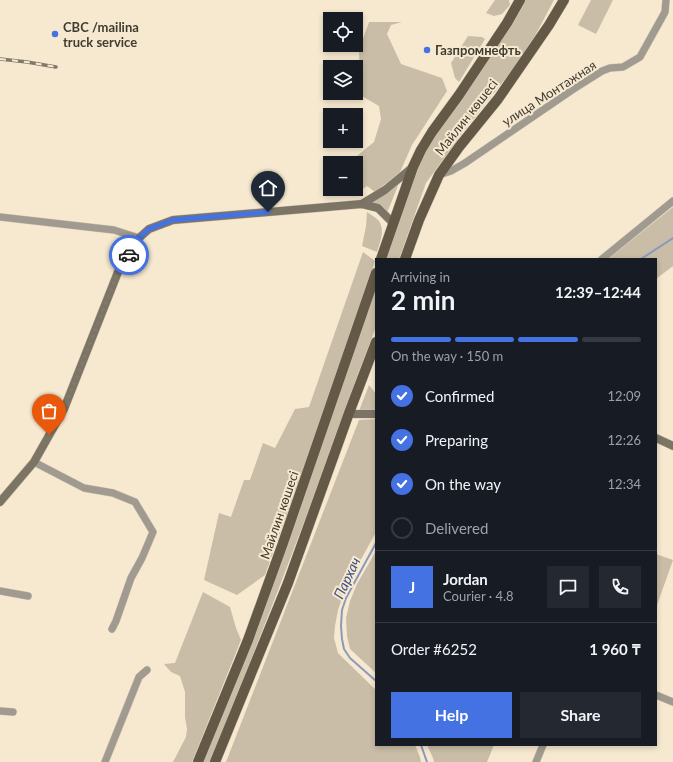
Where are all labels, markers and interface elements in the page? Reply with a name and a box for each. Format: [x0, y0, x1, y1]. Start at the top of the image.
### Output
map controls [323, 12, 363, 196]
button: locate [323, 12, 363, 52]
place label: CBC /mailina truck service [63, 19, 139, 50]
marker: CBC /mailina truck service [50, 29, 60, 39]
place label: Газпромнефть [435, 42, 522, 58]
marker: Газпромнефть [422, 45, 432, 55]
street label: улица Монтажная [499, 57, 599, 129]
button: layers [323, 60, 363, 100]
street label: Майлин көшесі [431, 76, 501, 158]
button: + [323, 108, 363, 148]
button: − [323, 156, 363, 196]
pin [251, 171, 285, 212]
icon: home [257, 177, 279, 199]
courier [109, 235, 149, 275]
icon: car [118, 244, 140, 266]
text: Arriving in [391, 269, 450, 285]
text: 12:39–12:44 [555, 283, 641, 301]
text: 2 min [391, 284, 455, 316]
text: On the way · 150 m [391, 348, 503, 364]
icon: check [391, 385, 413, 407]
text: Confirmed [425, 387, 494, 405]
text: 12:09 [608, 388, 641, 404]
pin [32, 394, 66, 435]
icon: bag [38, 400, 60, 422]
icon: check [391, 429, 413, 451]
text: Preparing [425, 431, 488, 449]
text: 12:26 [608, 432, 641, 448]
street label: Майлин көшесі [256, 469, 302, 561]
icon: check [391, 473, 413, 495]
text: On the way [425, 475, 501, 493]
text: 12:34 [608, 476, 641, 492]
text: Delivered [425, 519, 488, 537]
water label: Пархач [330, 554, 364, 601]
button: chat [547, 566, 589, 608]
button: phone [599, 566, 641, 608]
text: Jordan [443, 570, 488, 588]
text: J [409, 578, 415, 596]
text: Courier · 4.8 [443, 588, 514, 604]
text: Order #6252 [391, 640, 477, 658]
text: 1 960 ₸ [589, 640, 641, 658]
button: Help [391, 692, 512, 738]
button: Share [520, 692, 641, 738]

